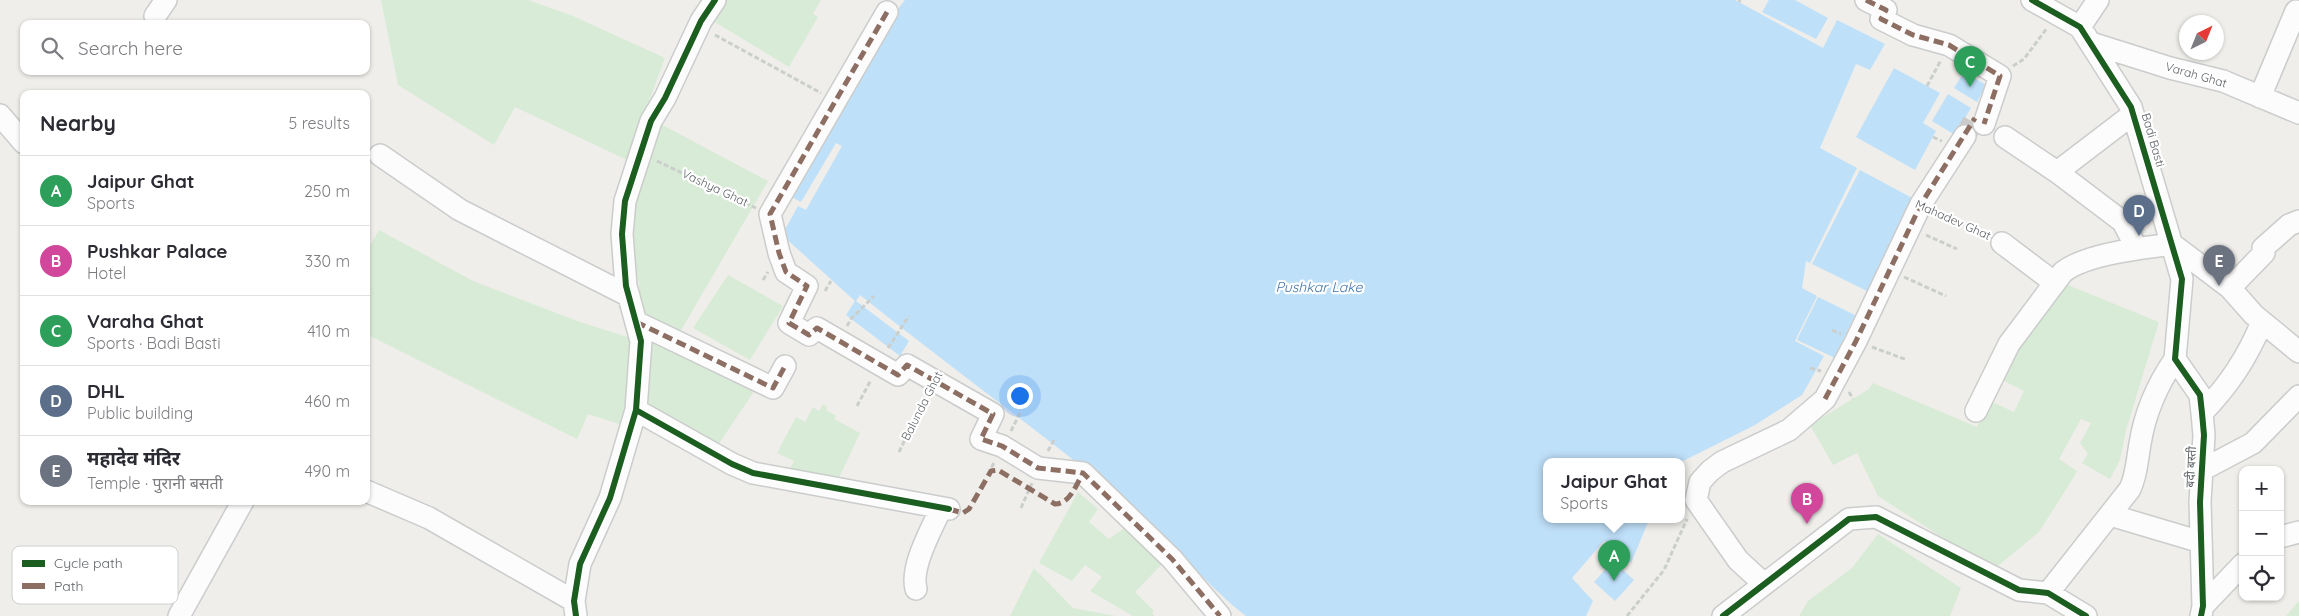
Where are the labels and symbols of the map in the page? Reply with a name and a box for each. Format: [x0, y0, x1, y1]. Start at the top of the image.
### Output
north arrow [2179, 15, 2224, 60]
pin: C [1954, 46, 1986, 87]
street label: Varah Ghat [2164, 59, 2229, 90]
street label: Badi Basti [2139, 111, 2168, 169]
street label: Vashya Ghat [680, 166, 751, 209]
pin: D [2123, 195, 2155, 236]
street label: Mahadev Ghat [1913, 196, 1993, 243]
pin: E [2203, 245, 2235, 286]
water label: Pushkar Lake [1276, 278, 1364, 296]
street label: Balunda Ghat [898, 369, 945, 443]
your location [1007, 383, 1033, 409]
street label: बदी बस्ती [2182, 445, 2199, 488]
pin: B [1791, 483, 1823, 524]
pin: A [1598, 540, 1630, 581]
legend [12, 546, 178, 604]
text: Cycle path [54, 554, 123, 572]
text: Path [54, 577, 83, 595]

